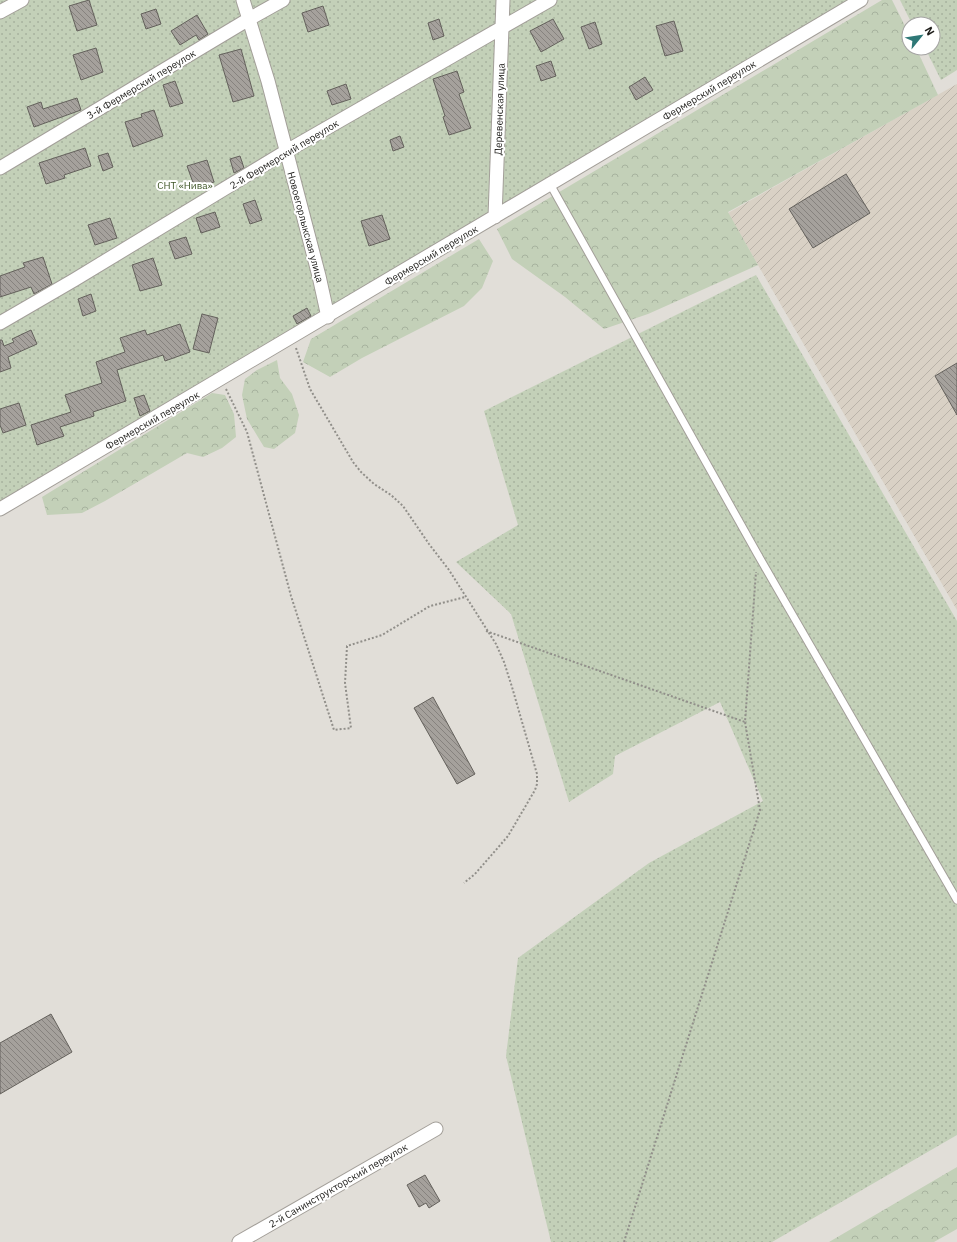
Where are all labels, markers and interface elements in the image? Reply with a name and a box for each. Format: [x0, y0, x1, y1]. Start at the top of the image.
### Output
north arrow [901, 16, 941, 56]
text: N [922, 24, 938, 38]
street label: 3-й Фермерский переулок [84, 46, 199, 122]
street label: Фермерский переулок [660, 57, 759, 123]
street label: Деревенская улица [491, 62, 508, 155]
street label: 2-й Фермерский переулок [227, 116, 342, 192]
street label: Новоегорлыкская улица [284, 170, 327, 285]
park label: СНТ «Нива» [157, 179, 213, 192]
street label: Фермерский переулок [382, 222, 481, 288]
street label: Фермерский переулок [103, 388, 202, 453]
street label: 2-й Санинструкторский переулок [267, 1140, 410, 1231]

